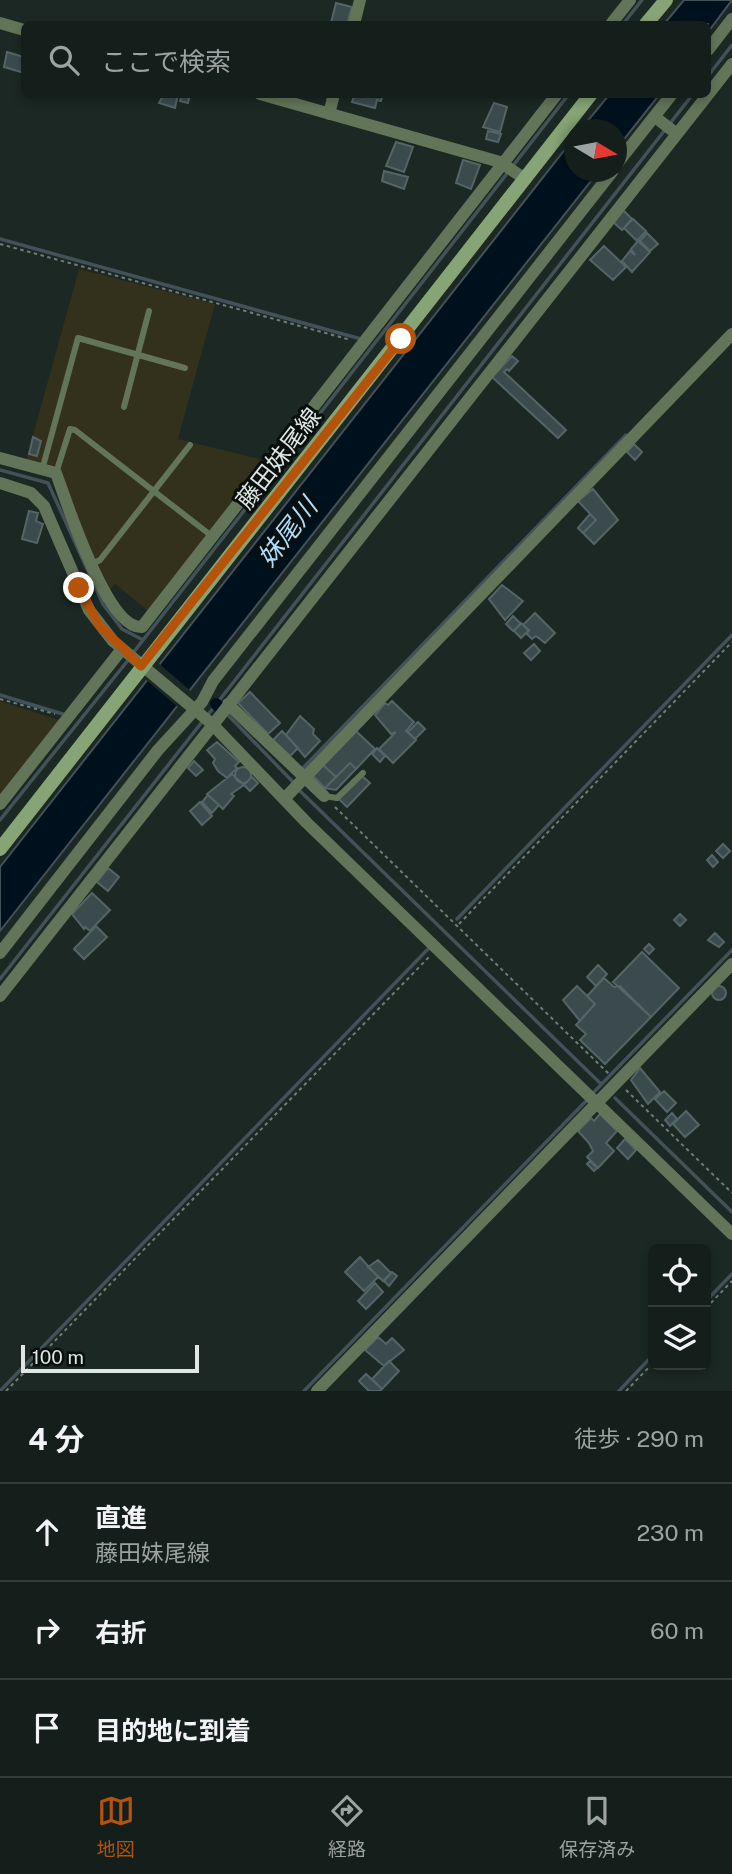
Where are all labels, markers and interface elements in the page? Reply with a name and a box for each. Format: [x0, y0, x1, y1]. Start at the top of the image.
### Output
search box [21, 21, 711, 98]
icon: search [45, 41, 83, 79]
text: ここで検索 [101, 46, 231, 77]
north arrow [564, 119, 627, 182]
route start [385, 323, 416, 354]
street label: 藤田妹尾線 [230, 402, 326, 514]
water label: 妹尾川 [251, 489, 325, 572]
route end [63, 572, 94, 603]
map controls [648, 1244, 711, 1370]
button: locate [648, 1244, 711, 1307]
button: layers [648, 1307, 711, 1370]
scale bar [21, 1342, 200, 1374]
text: 100 m [32, 1346, 84, 1368]
text: 4 分 [28, 1421, 84, 1457]
text: 徒歩 · 290 m [574, 1425, 704, 1452]
text: 直進 [95, 1502, 147, 1533]
icon: ahead [28, 1513, 66, 1551]
text: 230 m [636, 1519, 704, 1546]
text: 藤田妹尾線 [95, 1539, 210, 1566]
icon: right [28, 1611, 66, 1649]
text: 右折 [95, 1617, 147, 1648]
text: 60 m [650, 1617, 704, 1644]
icon: arrive [28, 1709, 66, 1747]
text: 目的地に到着 [95, 1715, 251, 1746]
tab: 地図 [97, 1792, 135, 1861]
tab: 経路 [328, 1792, 366, 1861]
tab: 保存済み [559, 1792, 635, 1861]

